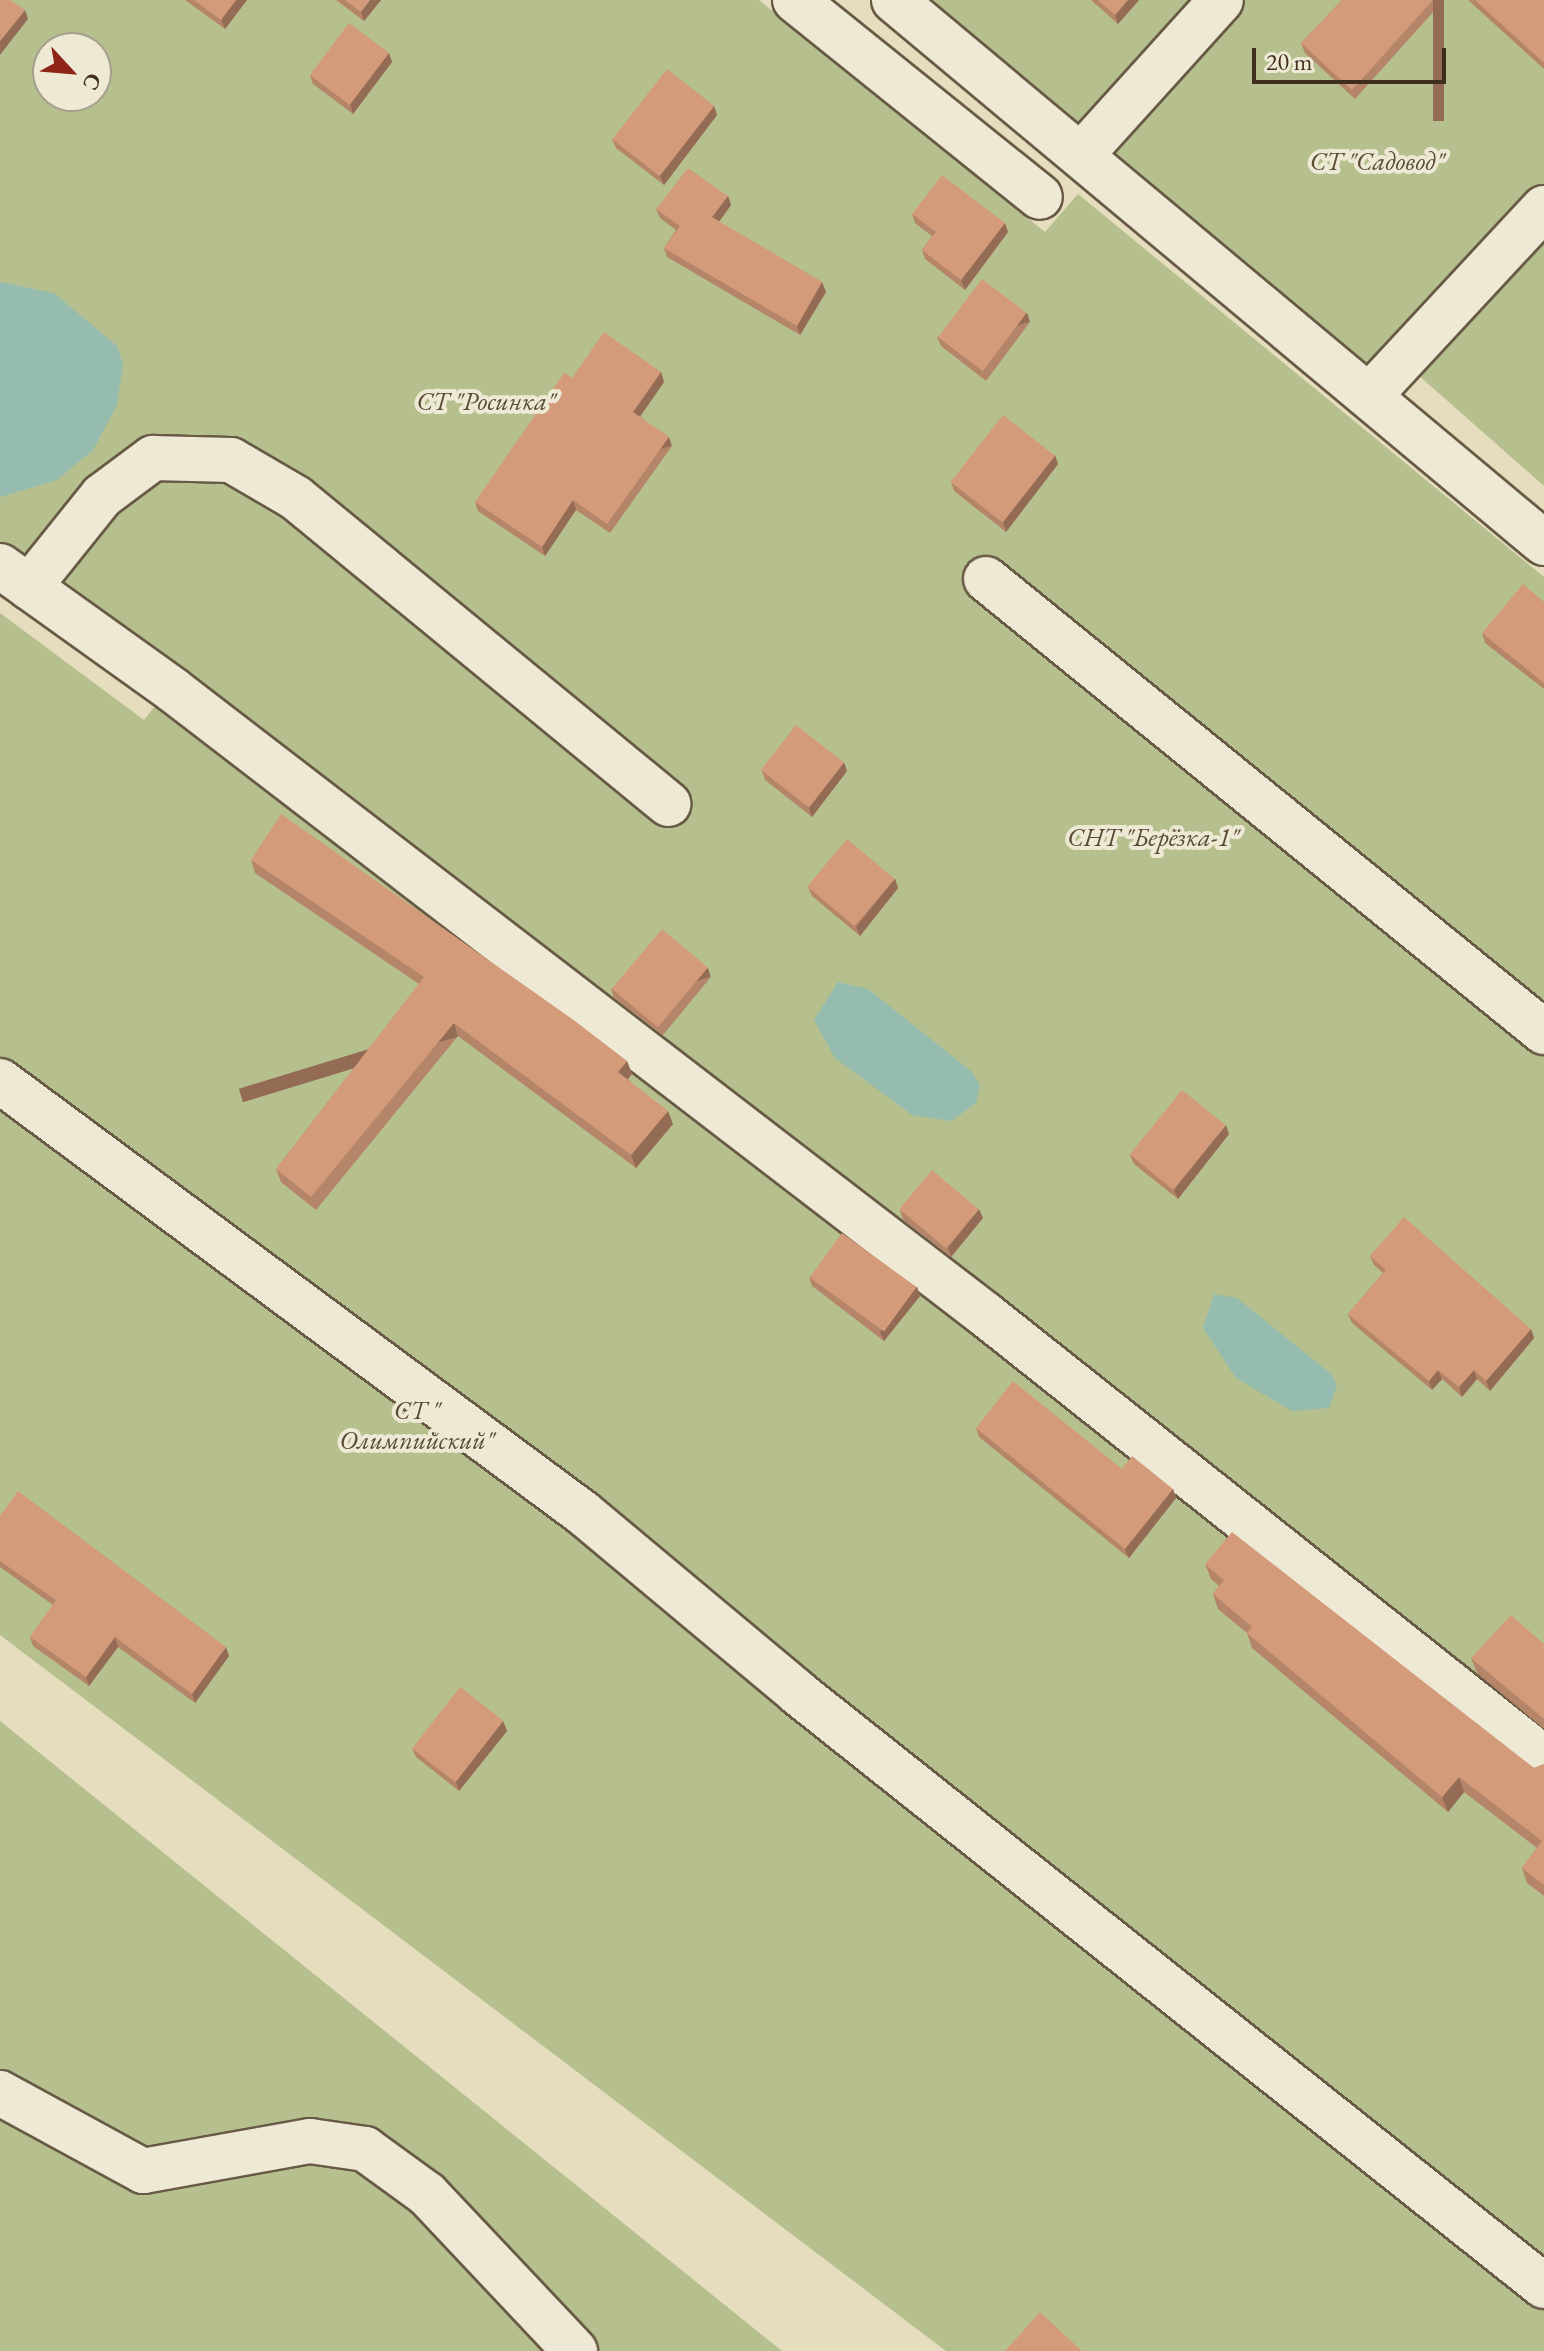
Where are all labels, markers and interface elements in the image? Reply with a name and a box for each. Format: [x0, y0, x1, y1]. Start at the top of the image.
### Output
north arrow [32, 32, 112, 112]
scale bar [1256, 32, 1450, 82]
text: 20 m [1266, 46, 1313, 77]
text: С [76, 68, 109, 95]
park label: СТ "Садовод" [1310, 146, 1444, 178]
park label: СТ "Росинка" [416, 386, 556, 418]
park label: СНТ "Берёзка-1" [1067, 822, 1239, 854]
park label: СТ " Олимпийский" [340, 1395, 494, 1456]

